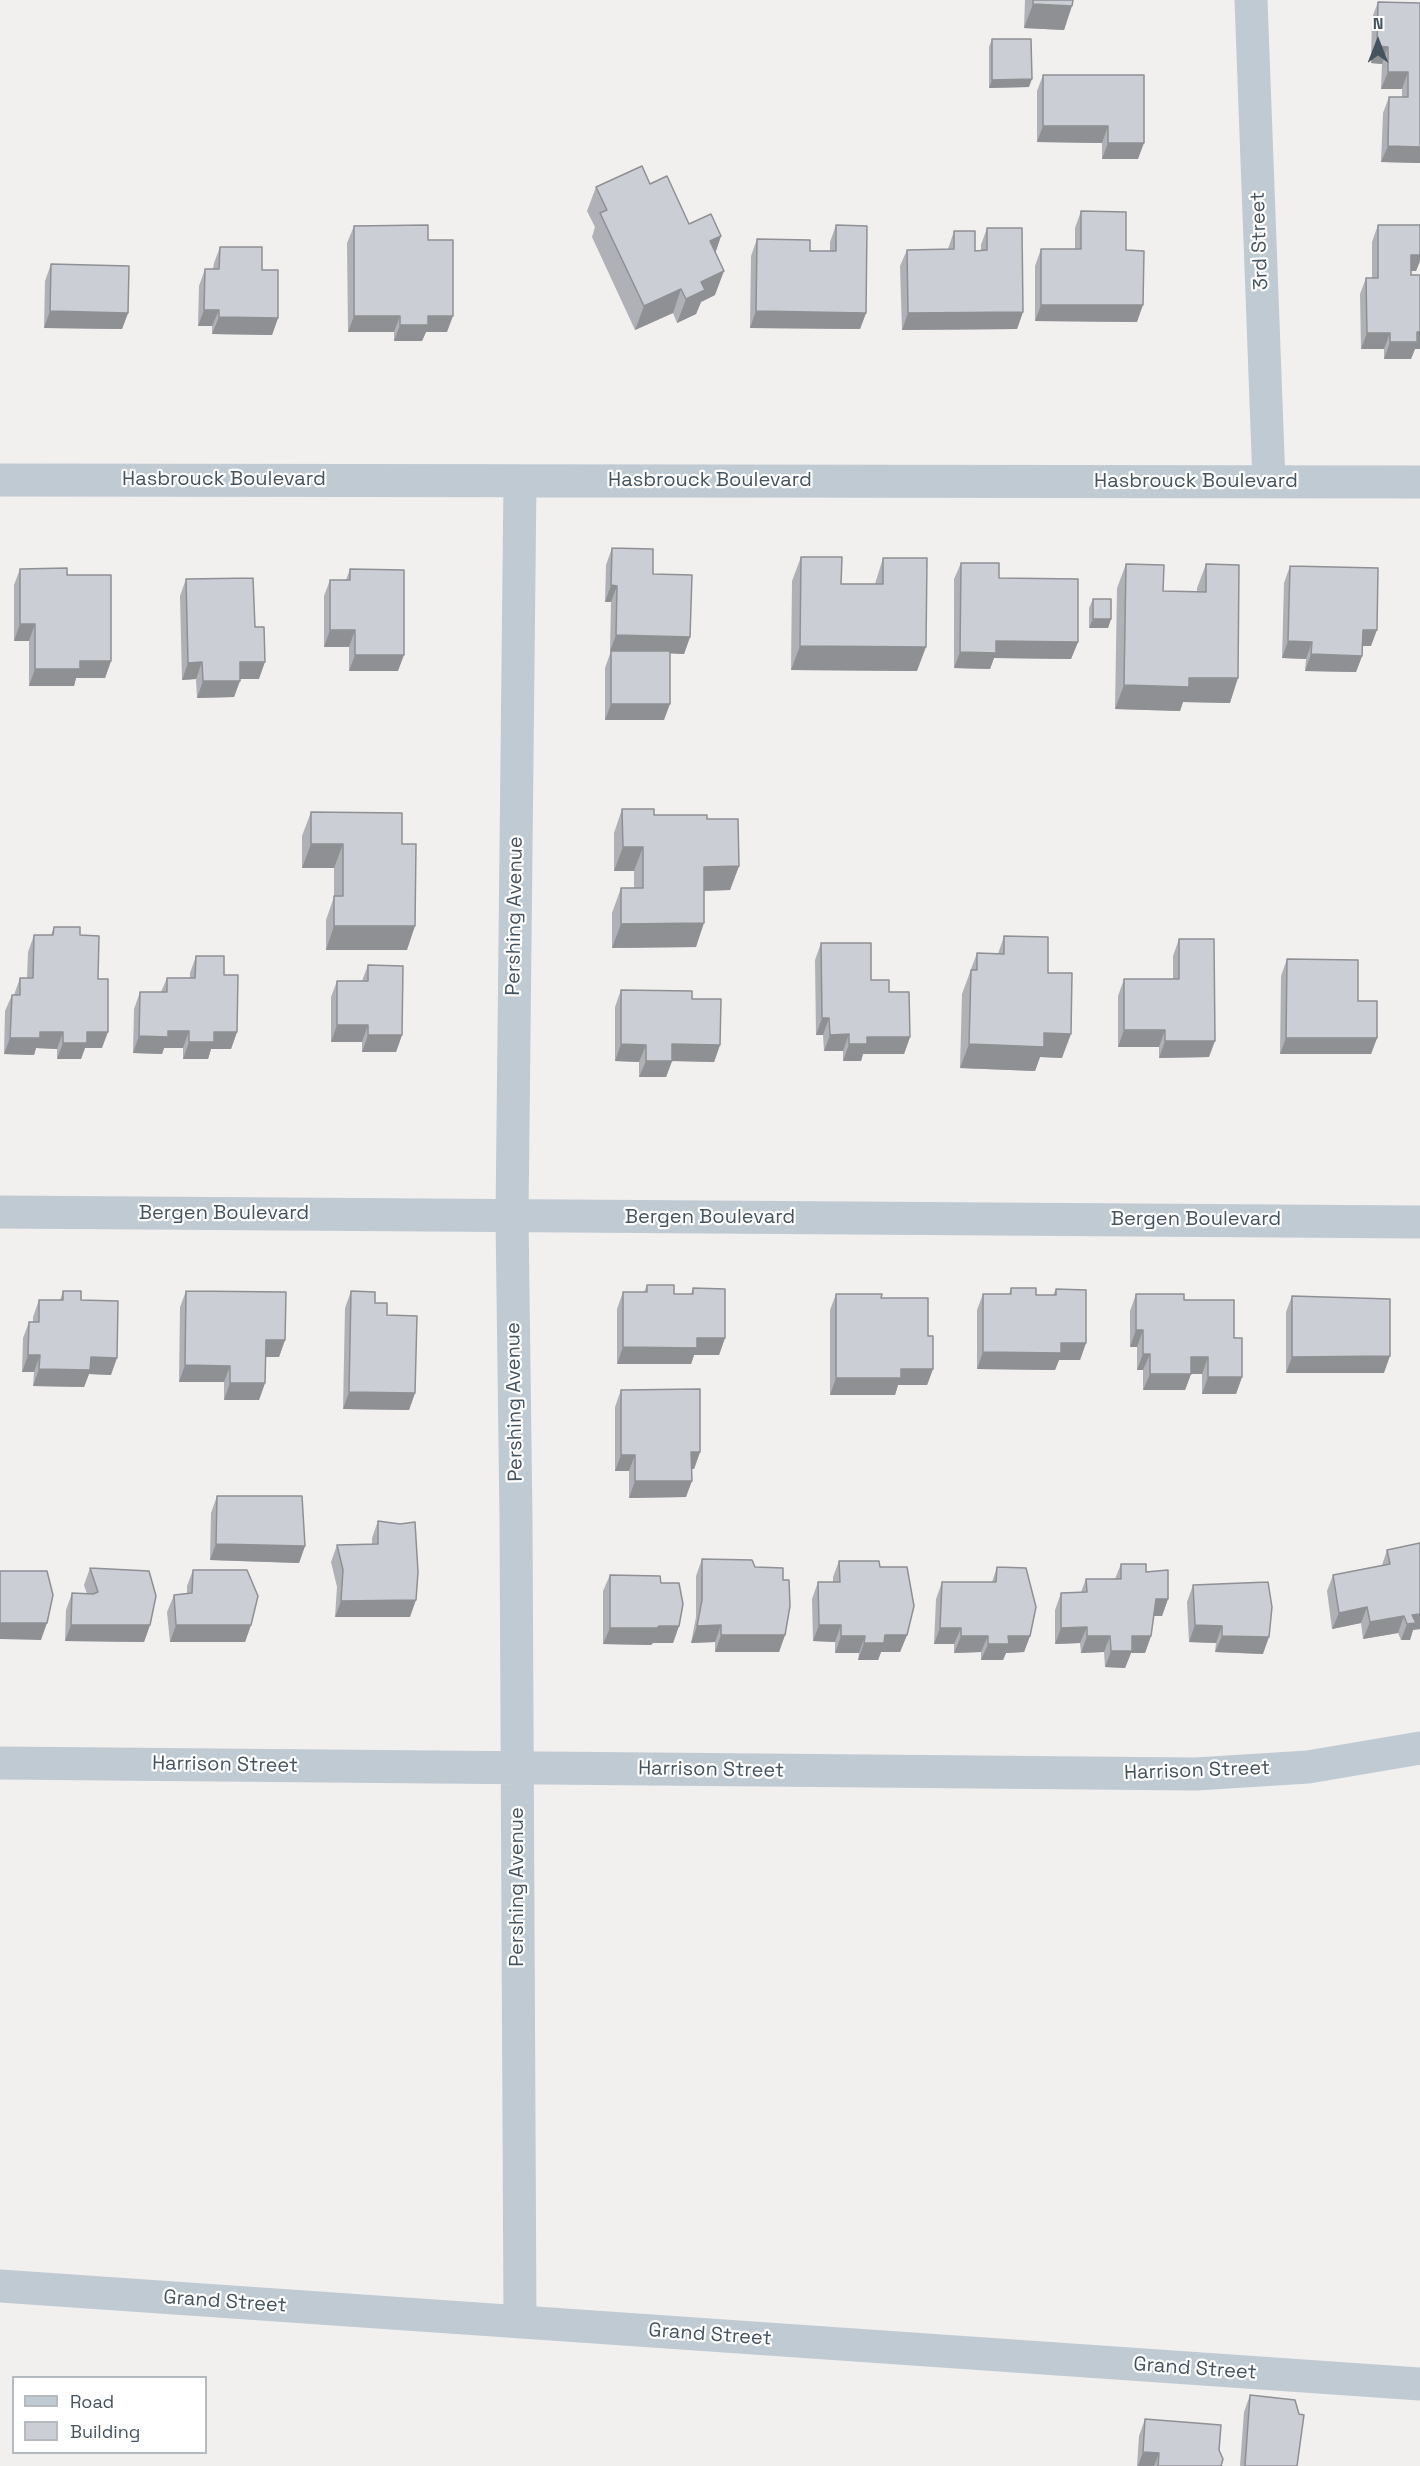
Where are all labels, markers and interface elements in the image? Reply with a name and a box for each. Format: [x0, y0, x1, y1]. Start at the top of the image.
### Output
north arrow [1348, 12, 1408, 72]
text: N [1373, 13, 1383, 34]
street label: 3rd Street [1246, 191, 1274, 291]
street label: Hasbrouck Boulevard [122, 468, 326, 492]
street label: Hasbrouck Boulevard [608, 469, 812, 493]
street label: Hasbrouck Boulevard [1094, 470, 1298, 494]
street label: Pershing Avenue [502, 836, 528, 996]
street label: Bergen Boulevard [139, 1202, 309, 1226]
street label: Bergen Boulevard [625, 1206, 795, 1230]
street label: Bergen Boulevard [1111, 1208, 1281, 1232]
street label: Pershing Avenue [502, 1322, 528, 1482]
street label: Harrison Street [152, 1752, 298, 1778]
street label: Harrison Street [1124, 1756, 1270, 1786]
street label: Harrison Street [638, 1757, 784, 1783]
street label: Pershing Avenue [506, 1807, 530, 1967]
street label: Grand Street [163, 2286, 287, 2318]
street label: Grand Street [648, 2319, 772, 2351]
street label: Grand Street [1133, 2353, 1257, 2385]
legend [12, 2376, 207, 2454]
text: Road [70, 2390, 114, 2413]
text: Building [70, 2420, 140, 2443]

